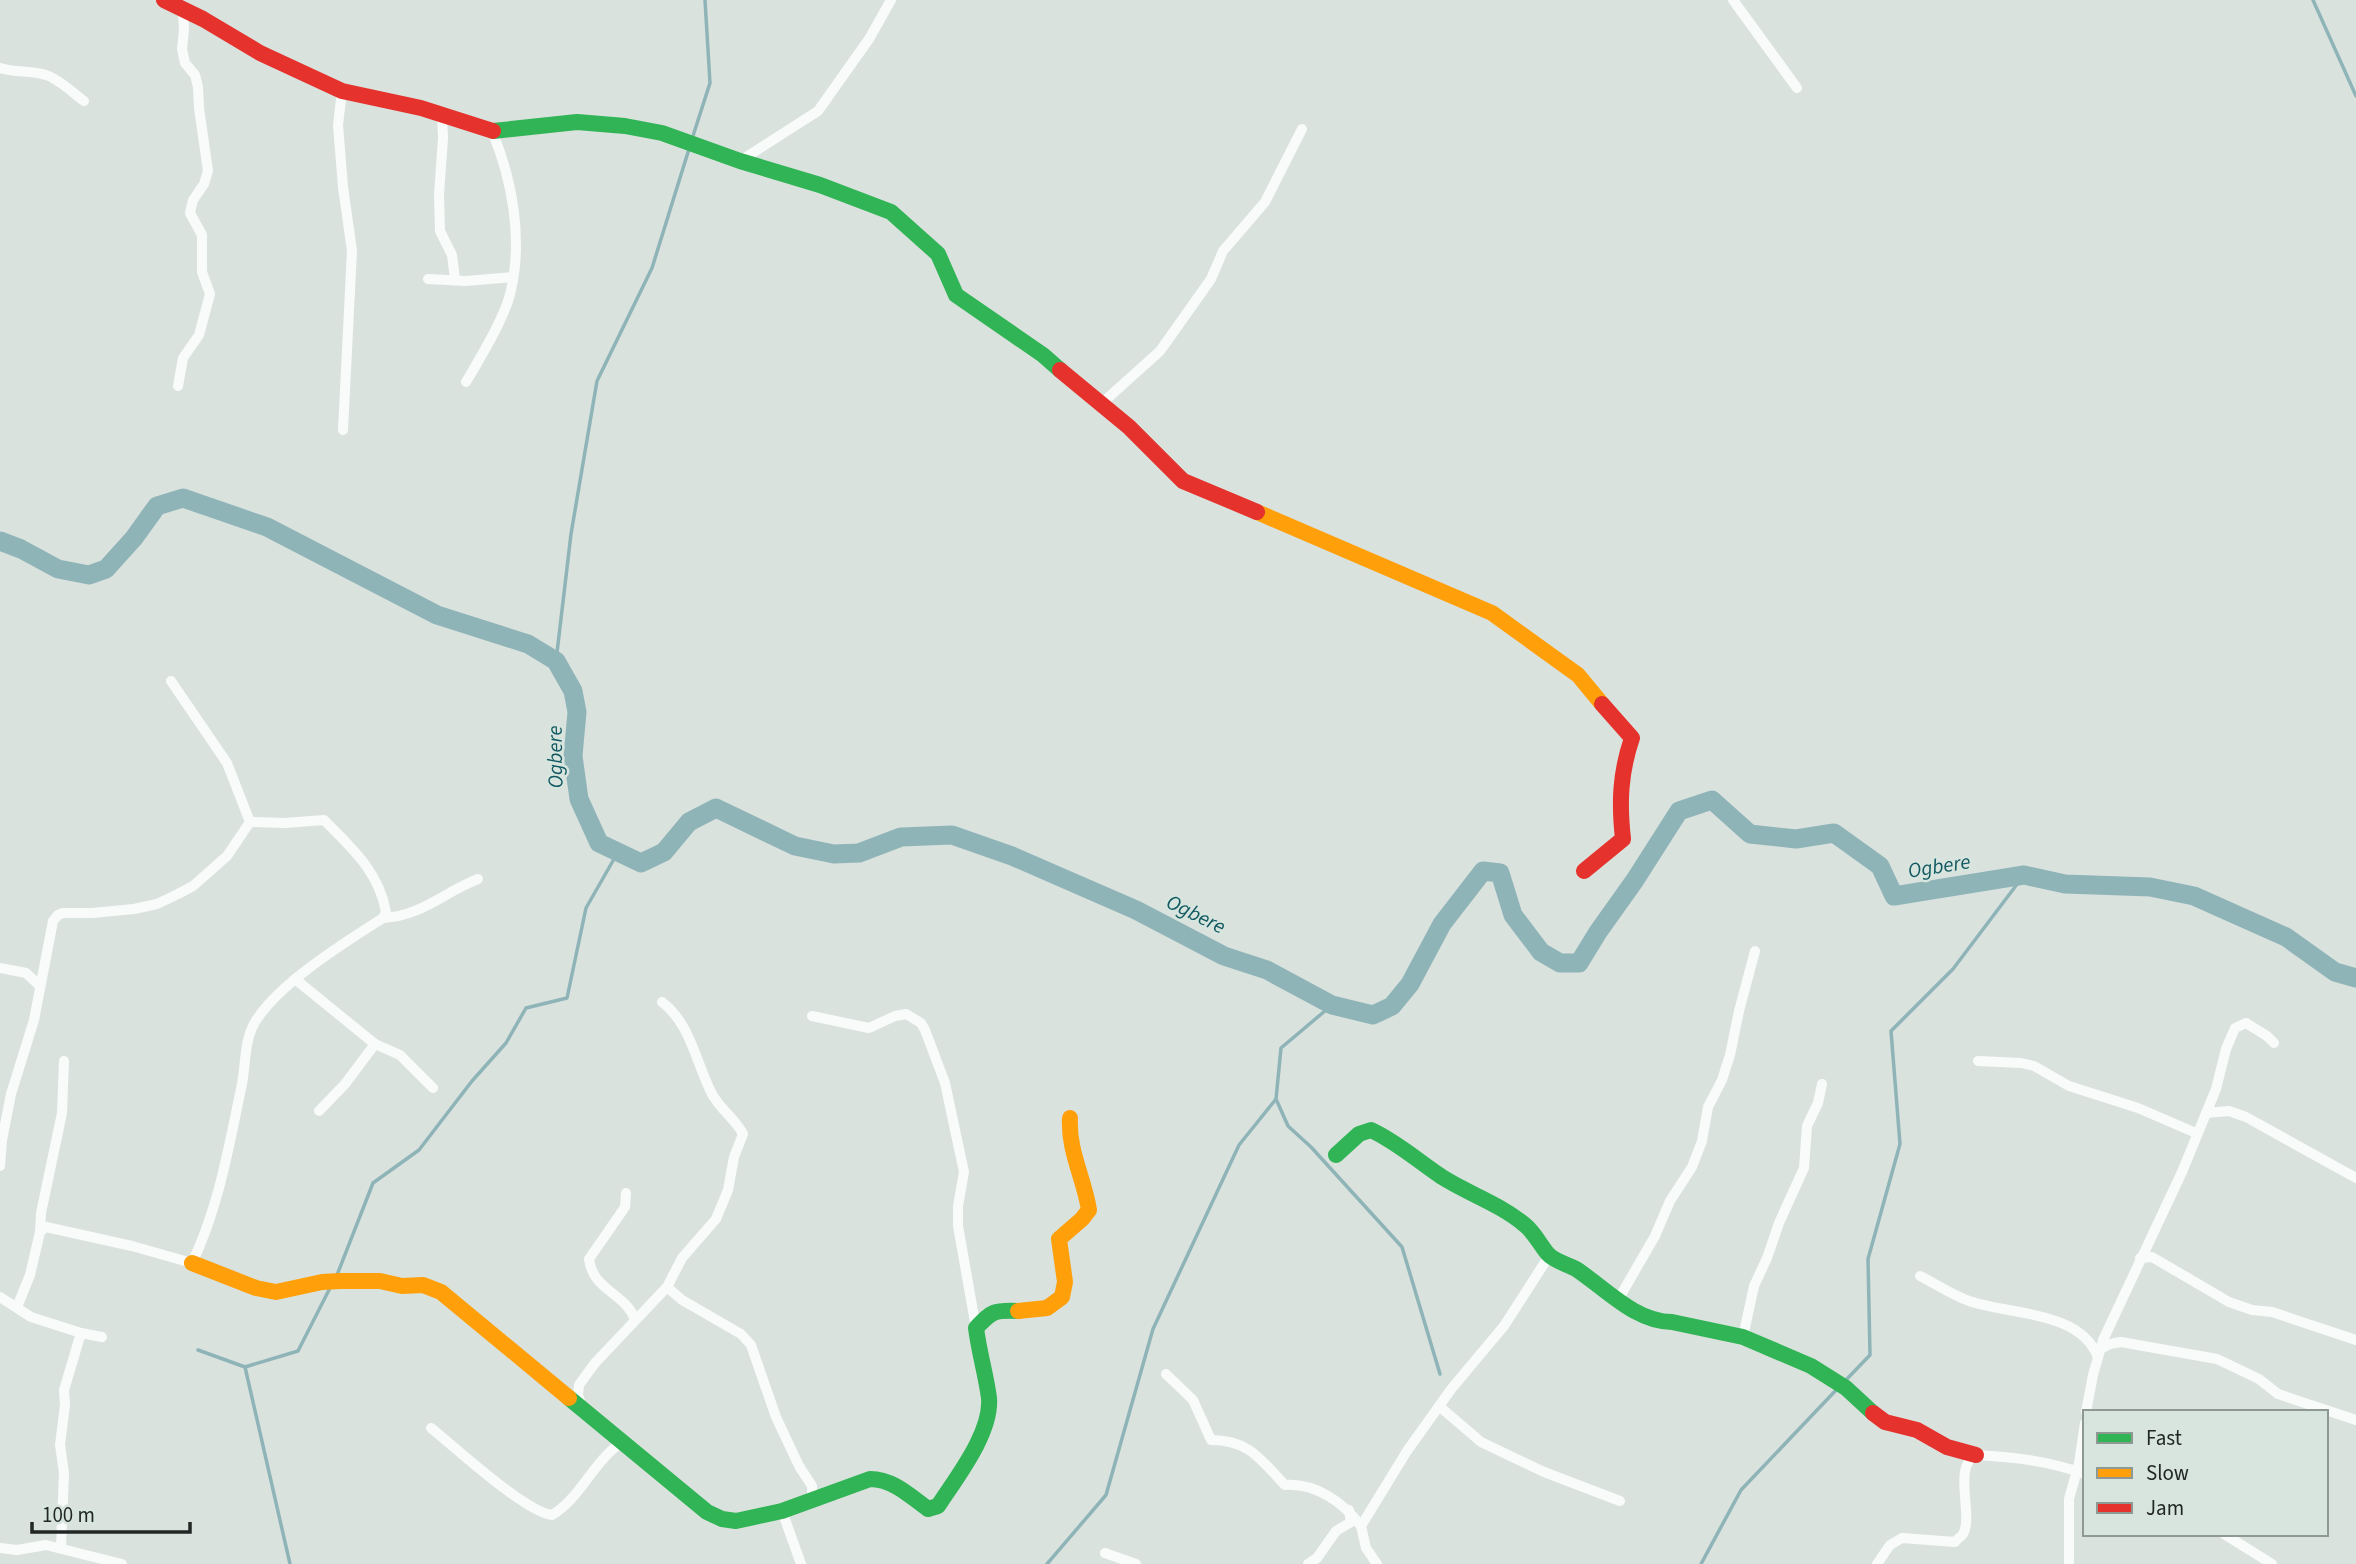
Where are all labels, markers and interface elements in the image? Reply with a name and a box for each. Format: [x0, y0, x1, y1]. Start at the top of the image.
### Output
water label: Ogbere [539, 725, 571, 789]
water label: Ogbere [1906, 846, 1972, 886]
water label: Ogbere [1161, 887, 1231, 941]
legend [2083, 1410, 2328, 1536]
text: Fast [2146, 1423, 2182, 1453]
text: Slow [2146, 1458, 2189, 1488]
scale bar [32, 1490, 189, 1534]
text: Jam [2146, 1493, 2184, 1523]
text: 100 m [42, 1500, 95, 1530]

